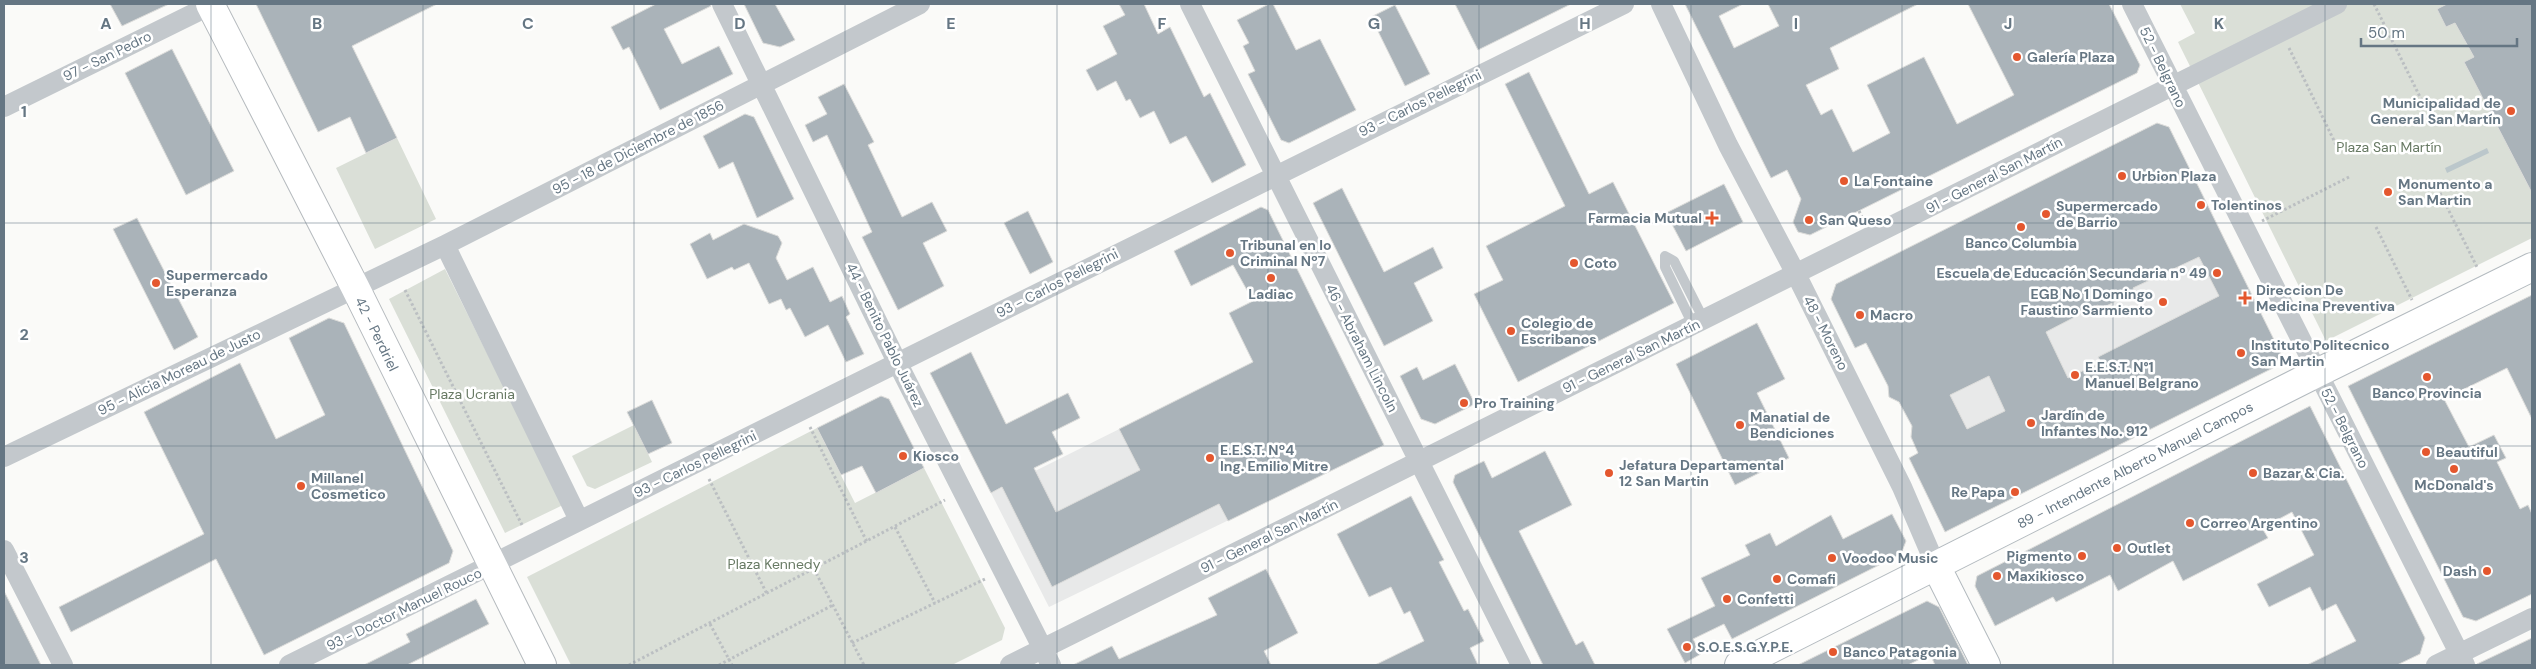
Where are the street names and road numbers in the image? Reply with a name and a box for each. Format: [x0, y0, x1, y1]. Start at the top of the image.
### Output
street label: 52 - Belgrano [2136, 24, 2190, 110]
street label: 97 - San Pedro [60, 27, 154, 85]
street label: 93 - Carlos Pellegrini [1356, 65, 1484, 141]
street label: 95 - 18 de Diciembre de 1856 [549, 96, 727, 198]
street label: 91 - General San Martín [1923, 133, 2065, 217]
street label: 93 - Carlos Pellegrini [993, 244, 1121, 322]
street label: 44 - Benito Pablo Juárez [842, 260, 928, 410]
street label: 46 - Abraham Lincoln [1322, 281, 1402, 415]
street label: 48 - Moreno [1800, 293, 1852, 373]
street label: 42 - Perdriel [351, 294, 403, 374]
street label: 91 - General San Martín [1559, 315, 1703, 397]
street label: 95 - Alicia Moreau de Justo [95, 325, 263, 419]
street label: 52 - Belgrano [2317, 385, 2373, 471]
street label: 89 - Intendente Alberto Manuel Campos [2014, 397, 2256, 533]
street label: 93 - Carlos Pellegrini [631, 426, 759, 502]
street label: 91 - General San Martín [1197, 495, 1341, 577]
street label: 93 - Doctor Manuel Rouco [323, 563, 485, 655]

